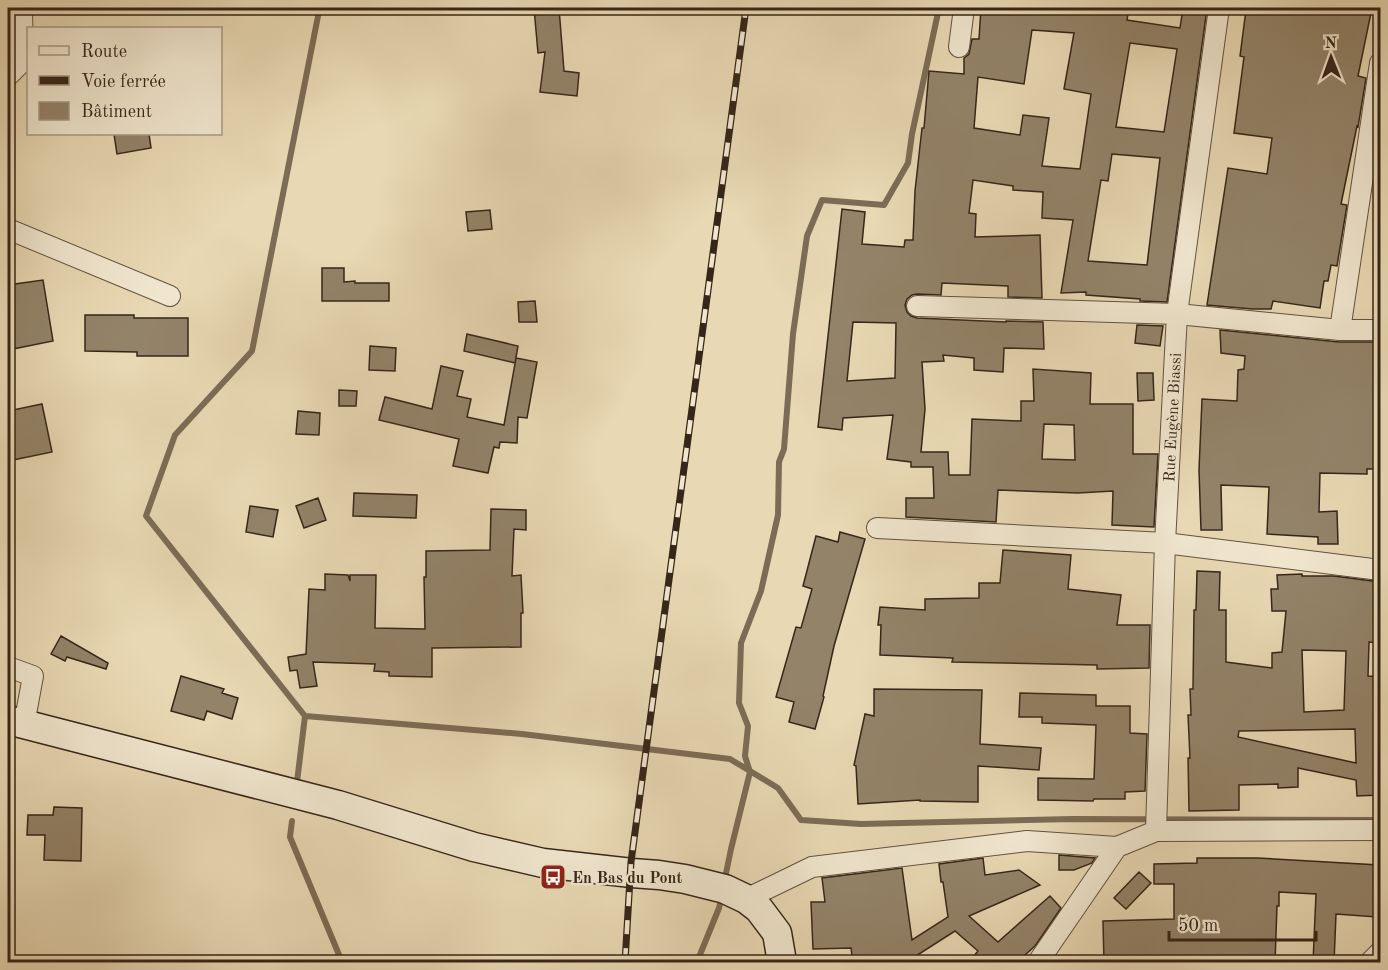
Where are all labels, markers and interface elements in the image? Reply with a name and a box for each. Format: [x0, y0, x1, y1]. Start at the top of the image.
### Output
legend [27, 27, 222, 135]
north arrow [1301, 27, 1361, 87]
text: N [1325, 36, 1338, 52]
text: Route [81, 43, 127, 61]
text: Voie ferrée [81, 73, 166, 91]
text: Bâtiment [81, 103, 152, 121]
street label: Rue Eugène Biassi [1162, 352, 1185, 482]
bus stop icon: En Bas du Pont [538, 862, 568, 892]
place label: En Bas du Pont [572, 871, 683, 887]
scale bar [1169, 904, 1316, 942]
text: 50 m [1178, 917, 1218, 935]

